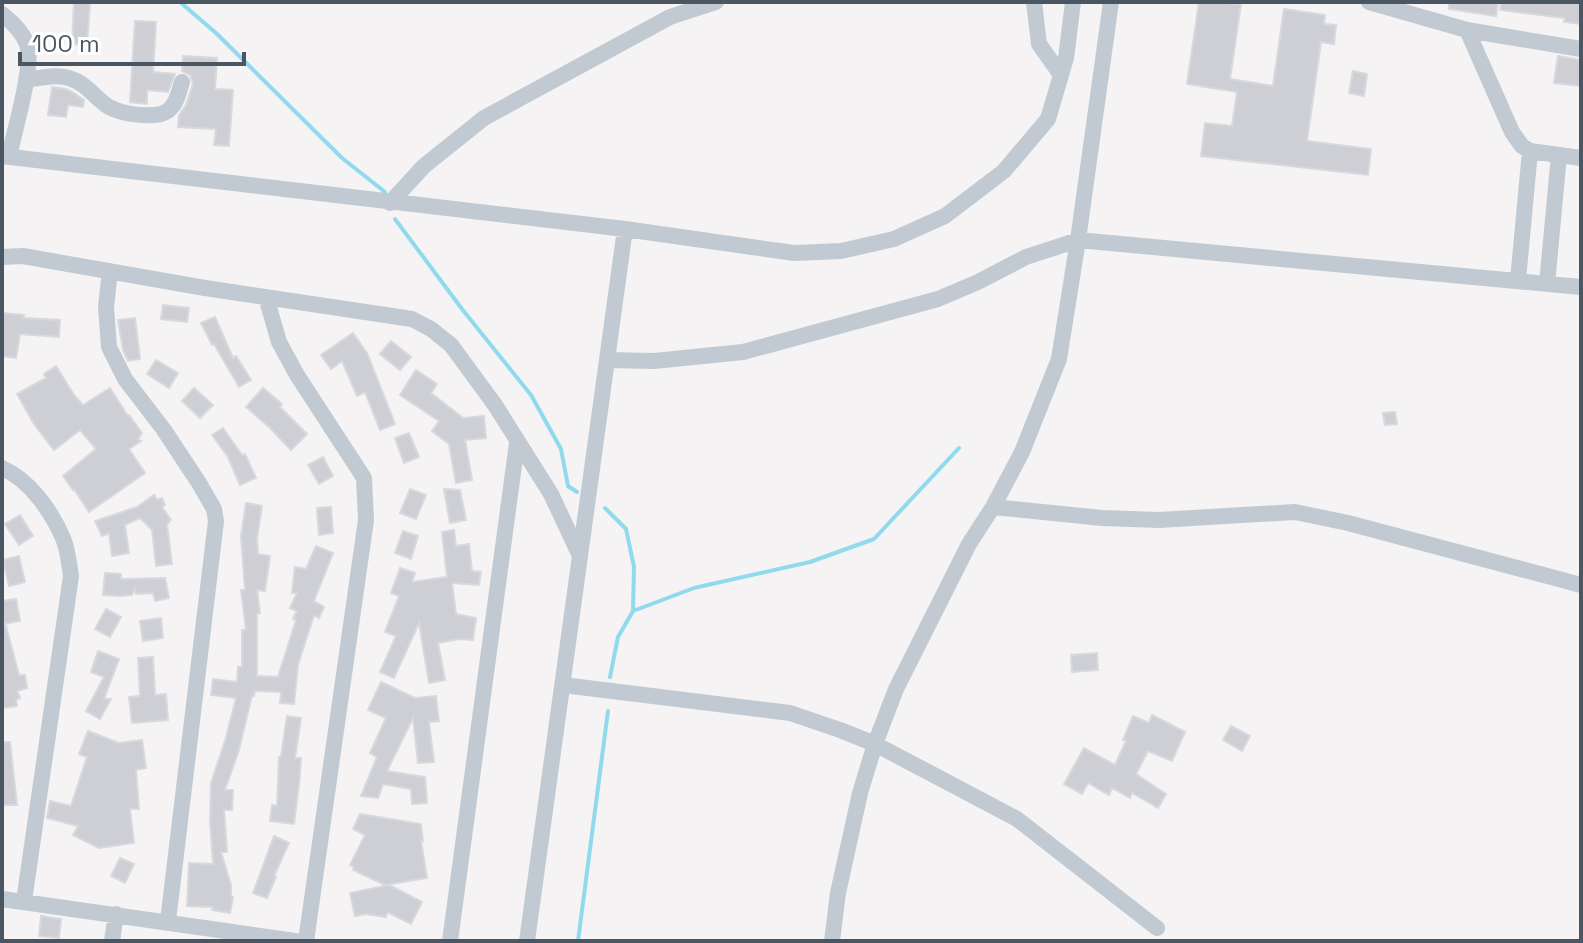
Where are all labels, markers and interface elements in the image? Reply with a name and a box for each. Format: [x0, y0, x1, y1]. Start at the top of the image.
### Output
scale bar [20, 16, 244, 66]
text: 100 m [32, 28, 100, 59]

